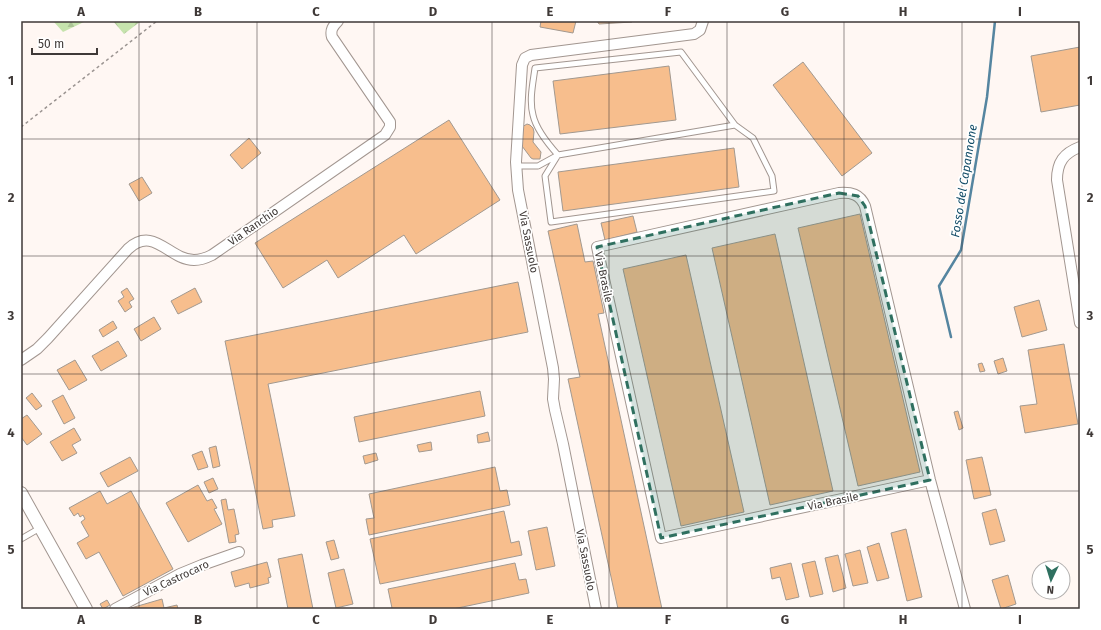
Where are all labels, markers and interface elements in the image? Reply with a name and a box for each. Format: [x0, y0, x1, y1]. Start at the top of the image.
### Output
text: A [76, 4, 85, 19]
text: B [194, 4, 202, 19]
text: C [312, 4, 320, 19]
text: D [429, 4, 438, 19]
text: E [547, 4, 554, 19]
text: F [665, 4, 672, 19]
text: G [781, 4, 789, 19]
text: H [899, 4, 907, 19]
text: I [1018, 4, 1022, 19]
scale bar [32, 30, 97, 56]
text: 50 m [38, 37, 64, 51]
text: 1 [8, 73, 14, 88]
text: 1 [1087, 73, 1093, 88]
water label: Fosso del Capannone [948, 124, 980, 238]
text: 2 [8, 190, 15, 205]
text: 2 [1087, 190, 1094, 205]
street label: Via Ranchio [226, 204, 281, 248]
street label: Via Sassuolo [516, 210, 541, 274]
street label: Via Brasile [592, 250, 615, 304]
text: 3 [7, 308, 15, 323]
text: 3 [1086, 308, 1094, 323]
text: 4 [7, 425, 15, 440]
text: 4 [1086, 425, 1094, 440]
street label: Via Brasile [806, 490, 860, 513]
street label: Via Sassuolo [573, 528, 598, 592]
text: 5 [8, 542, 15, 557]
text: 5 [1087, 542, 1094, 557]
street label: Via Castrocaro [141, 558, 211, 599]
north arrow [1031, 560, 1071, 600]
text: N [1046, 583, 1054, 596]
text: A [76, 612, 85, 627]
text: B [194, 612, 202, 627]
text: C [312, 612, 320, 627]
text: D [429, 612, 438, 627]
text: E [547, 612, 554, 627]
text: F [665, 612, 672, 627]
text: G [781, 612, 789, 627]
text: H [899, 612, 907, 627]
text: I [1018, 612, 1022, 627]

